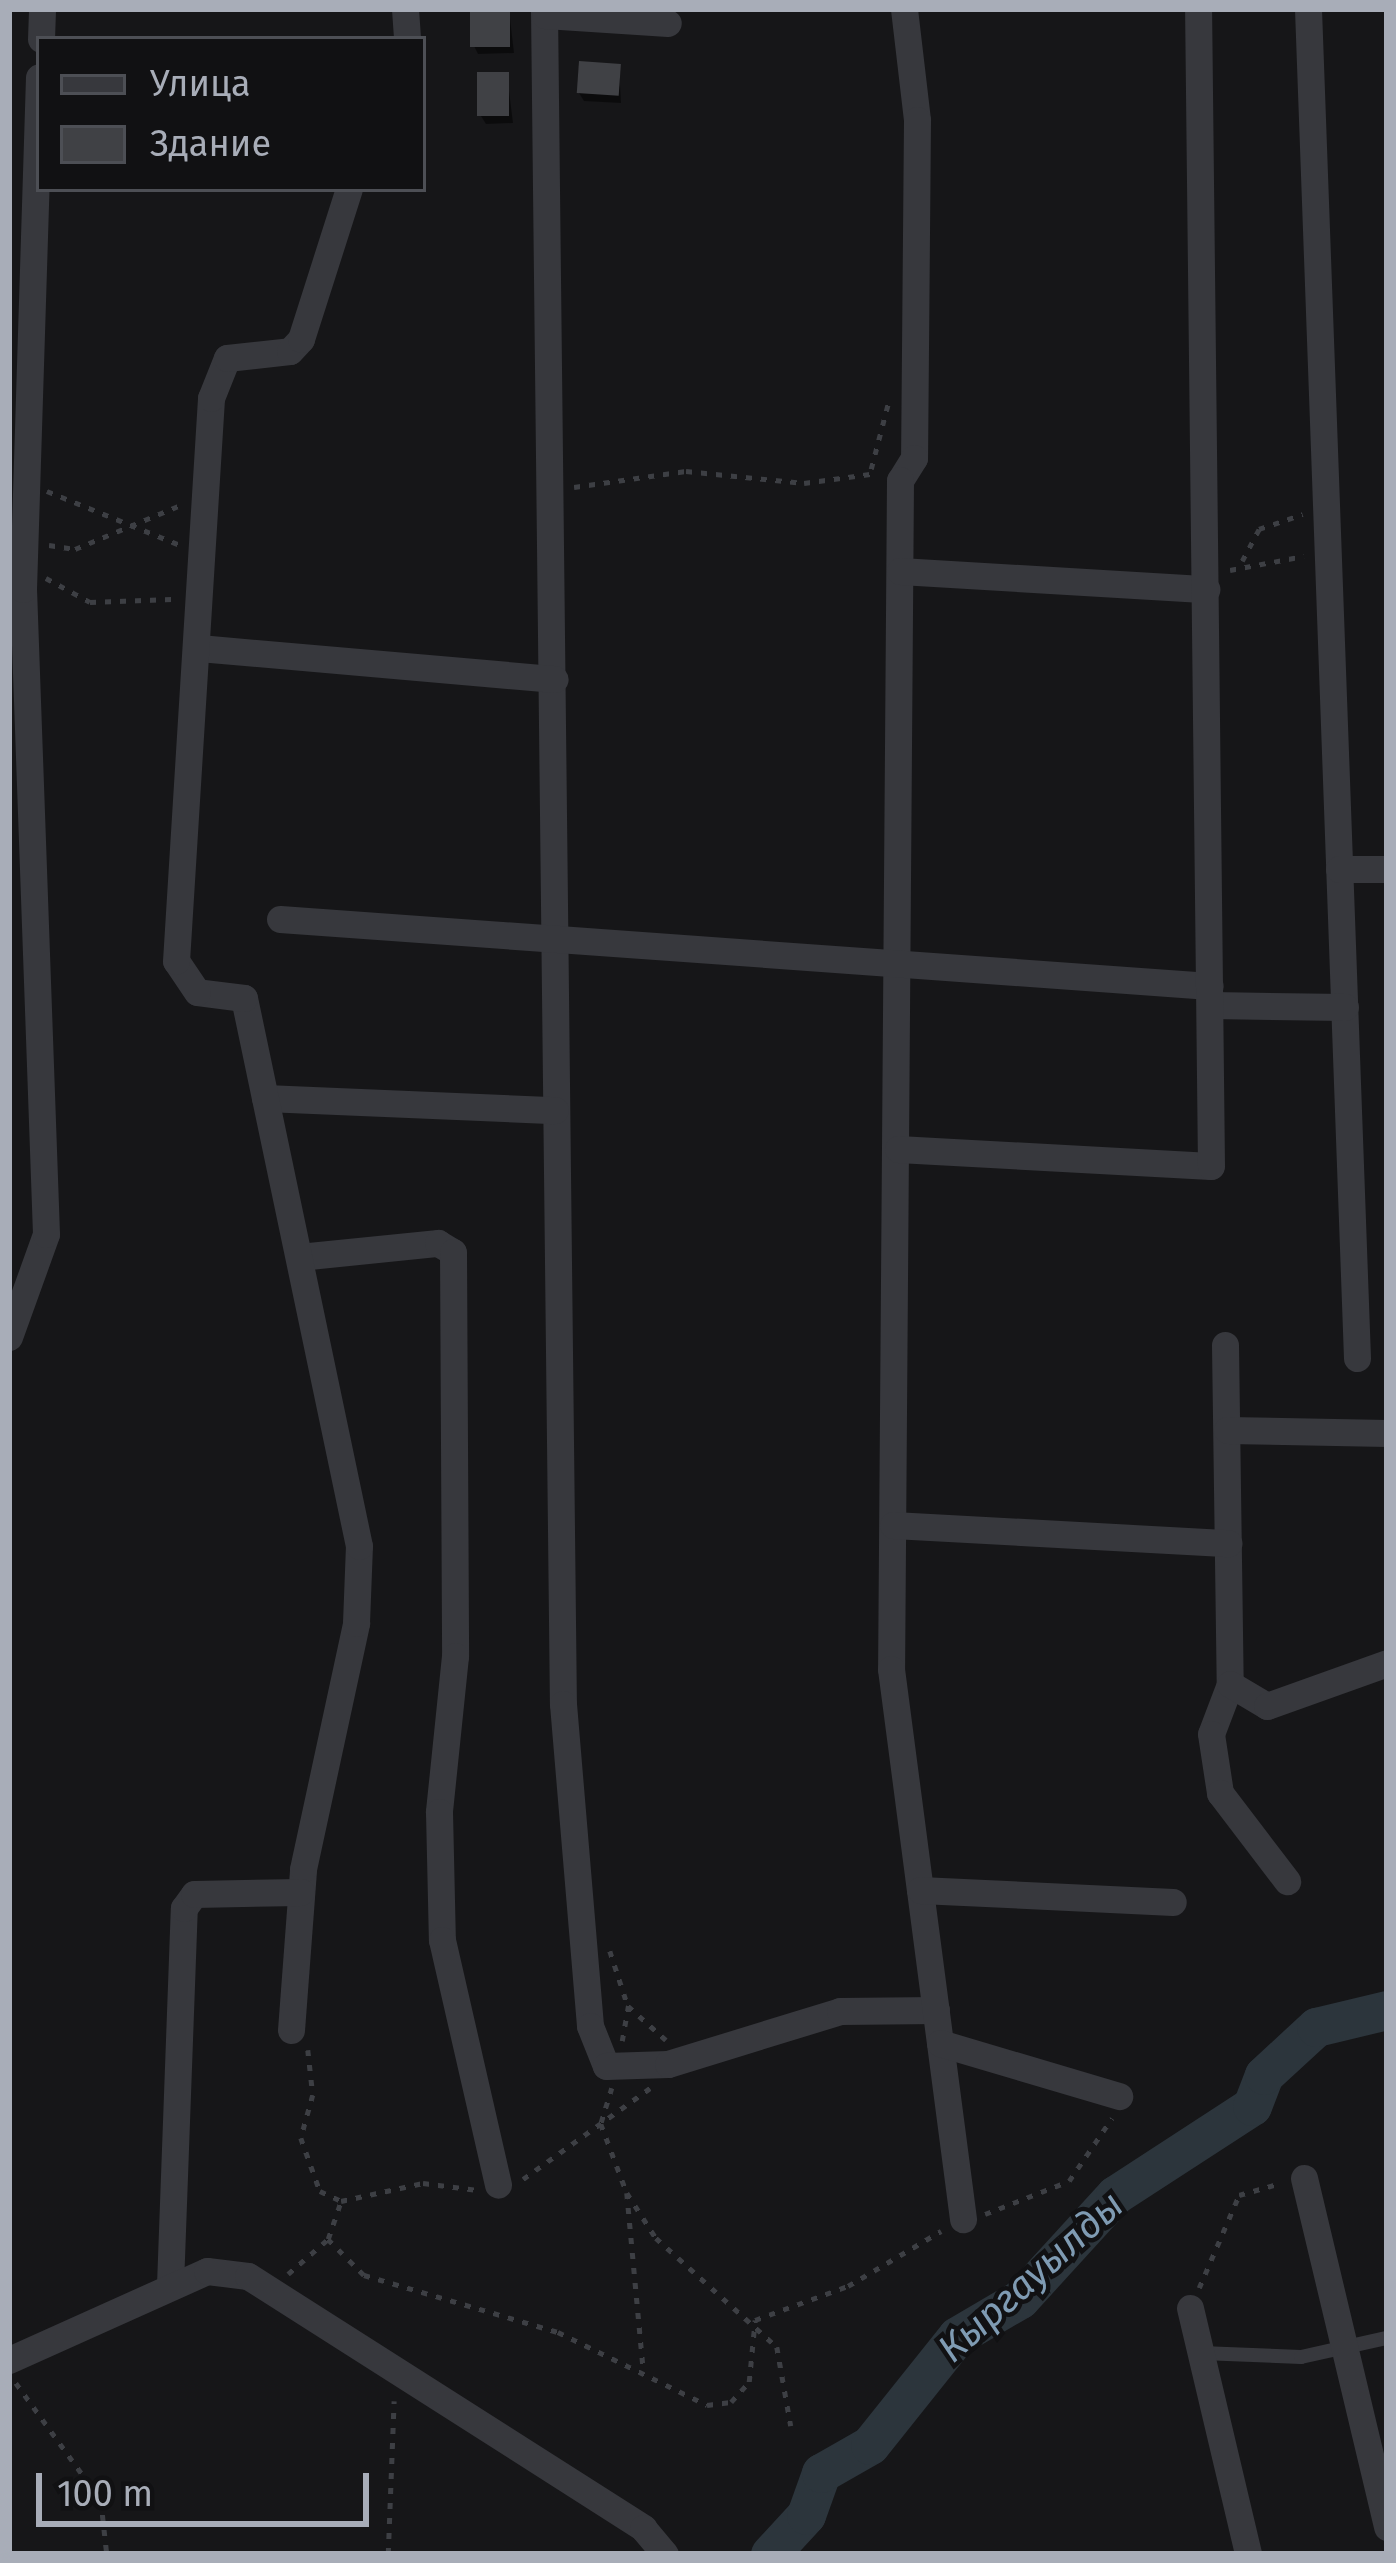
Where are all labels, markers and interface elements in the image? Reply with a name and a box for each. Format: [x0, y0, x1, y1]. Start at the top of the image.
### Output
legend [36, 36, 426, 192]
text: Улица [150, 62, 251, 106]
text: Здание [150, 122, 271, 166]
water label: Кыргауылды [929, 2182, 1133, 2372]
scale bar [42, 2449, 375, 2523]
text: 100 m [57, 2472, 153, 2516]

